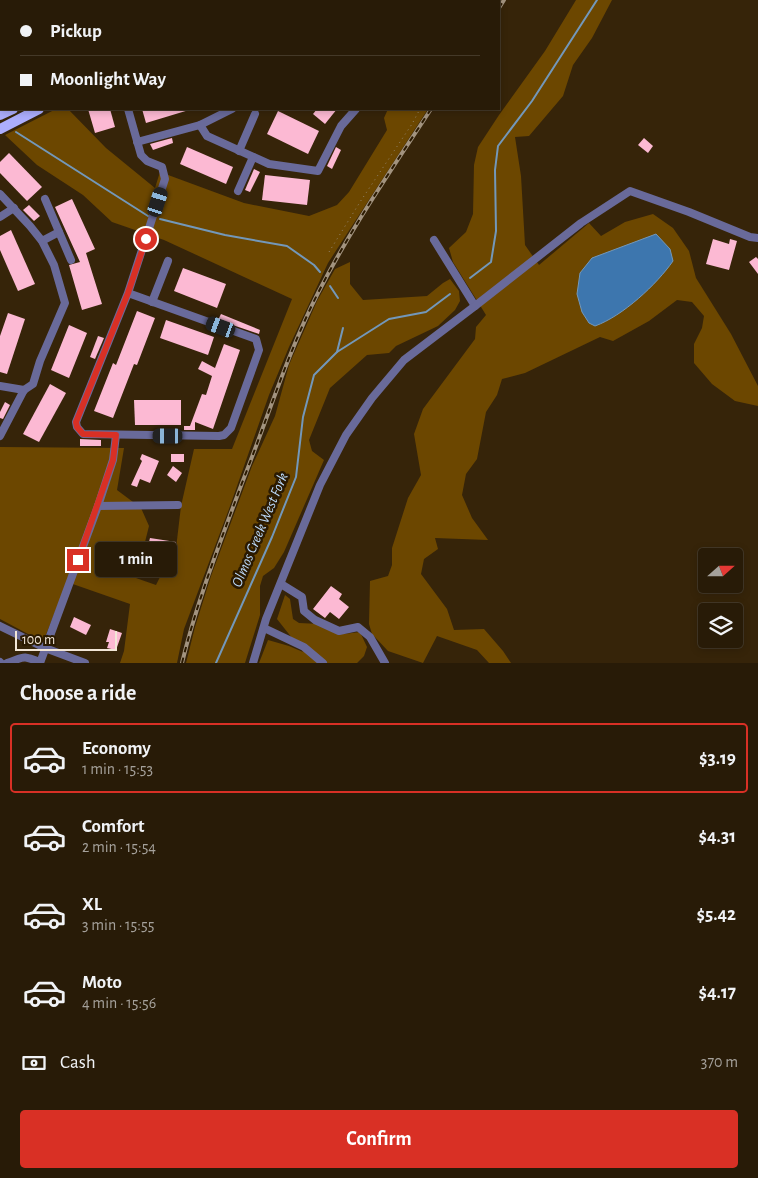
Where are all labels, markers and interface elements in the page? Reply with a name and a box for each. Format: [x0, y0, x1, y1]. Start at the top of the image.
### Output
text: Pickup [50, 22, 102, 41]
text: Moonlight Way [50, 70, 166, 89]
car [146, 185, 169, 219]
route start [135, 228, 157, 250]
car [204, 315, 237, 339]
car [153, 429, 183, 444]
water label: Olmos Creek West Fork [229, 471, 291, 589]
callout: 1 min [96, 542, 178, 578]
north arrow [698, 548, 742, 592]
map controls [698, 548, 743, 648]
route end [67, 549, 89, 571]
text: 1 min [119, 551, 153, 567]
button: layers [698, 603, 743, 648]
scale bar [15, 628, 118, 651]
text: 100 m [22, 633, 55, 647]
text: Choose a ride [20, 682, 136, 704]
icon: car [22, 736, 67, 781]
text: Economy [82, 739, 151, 758]
text: $3.19 [699, 749, 736, 768]
text: 1 min · 15:53 [82, 761, 153, 777]
icon: car [22, 814, 67, 859]
text: Comfort [82, 817, 144, 836]
text: $4.31 [699, 827, 736, 846]
text: 2 min · 15:54 [82, 839, 156, 855]
icon: car [22, 892, 67, 937]
text: XL [82, 895, 102, 914]
text: $5.42 [696, 905, 736, 924]
text: 3 min · 15:55 [82, 917, 154, 933]
icon: car [22, 970, 67, 1015]
text: Moto [82, 973, 122, 992]
text: $4.17 [698, 983, 736, 1002]
text: 4 min · 15:56 [82, 995, 156, 1011]
icon: cash [20, 1049, 48, 1077]
text: Cash [60, 1053, 96, 1072]
text: 370 m [701, 1054, 738, 1070]
button: Confirm [20, 1110, 738, 1168]

